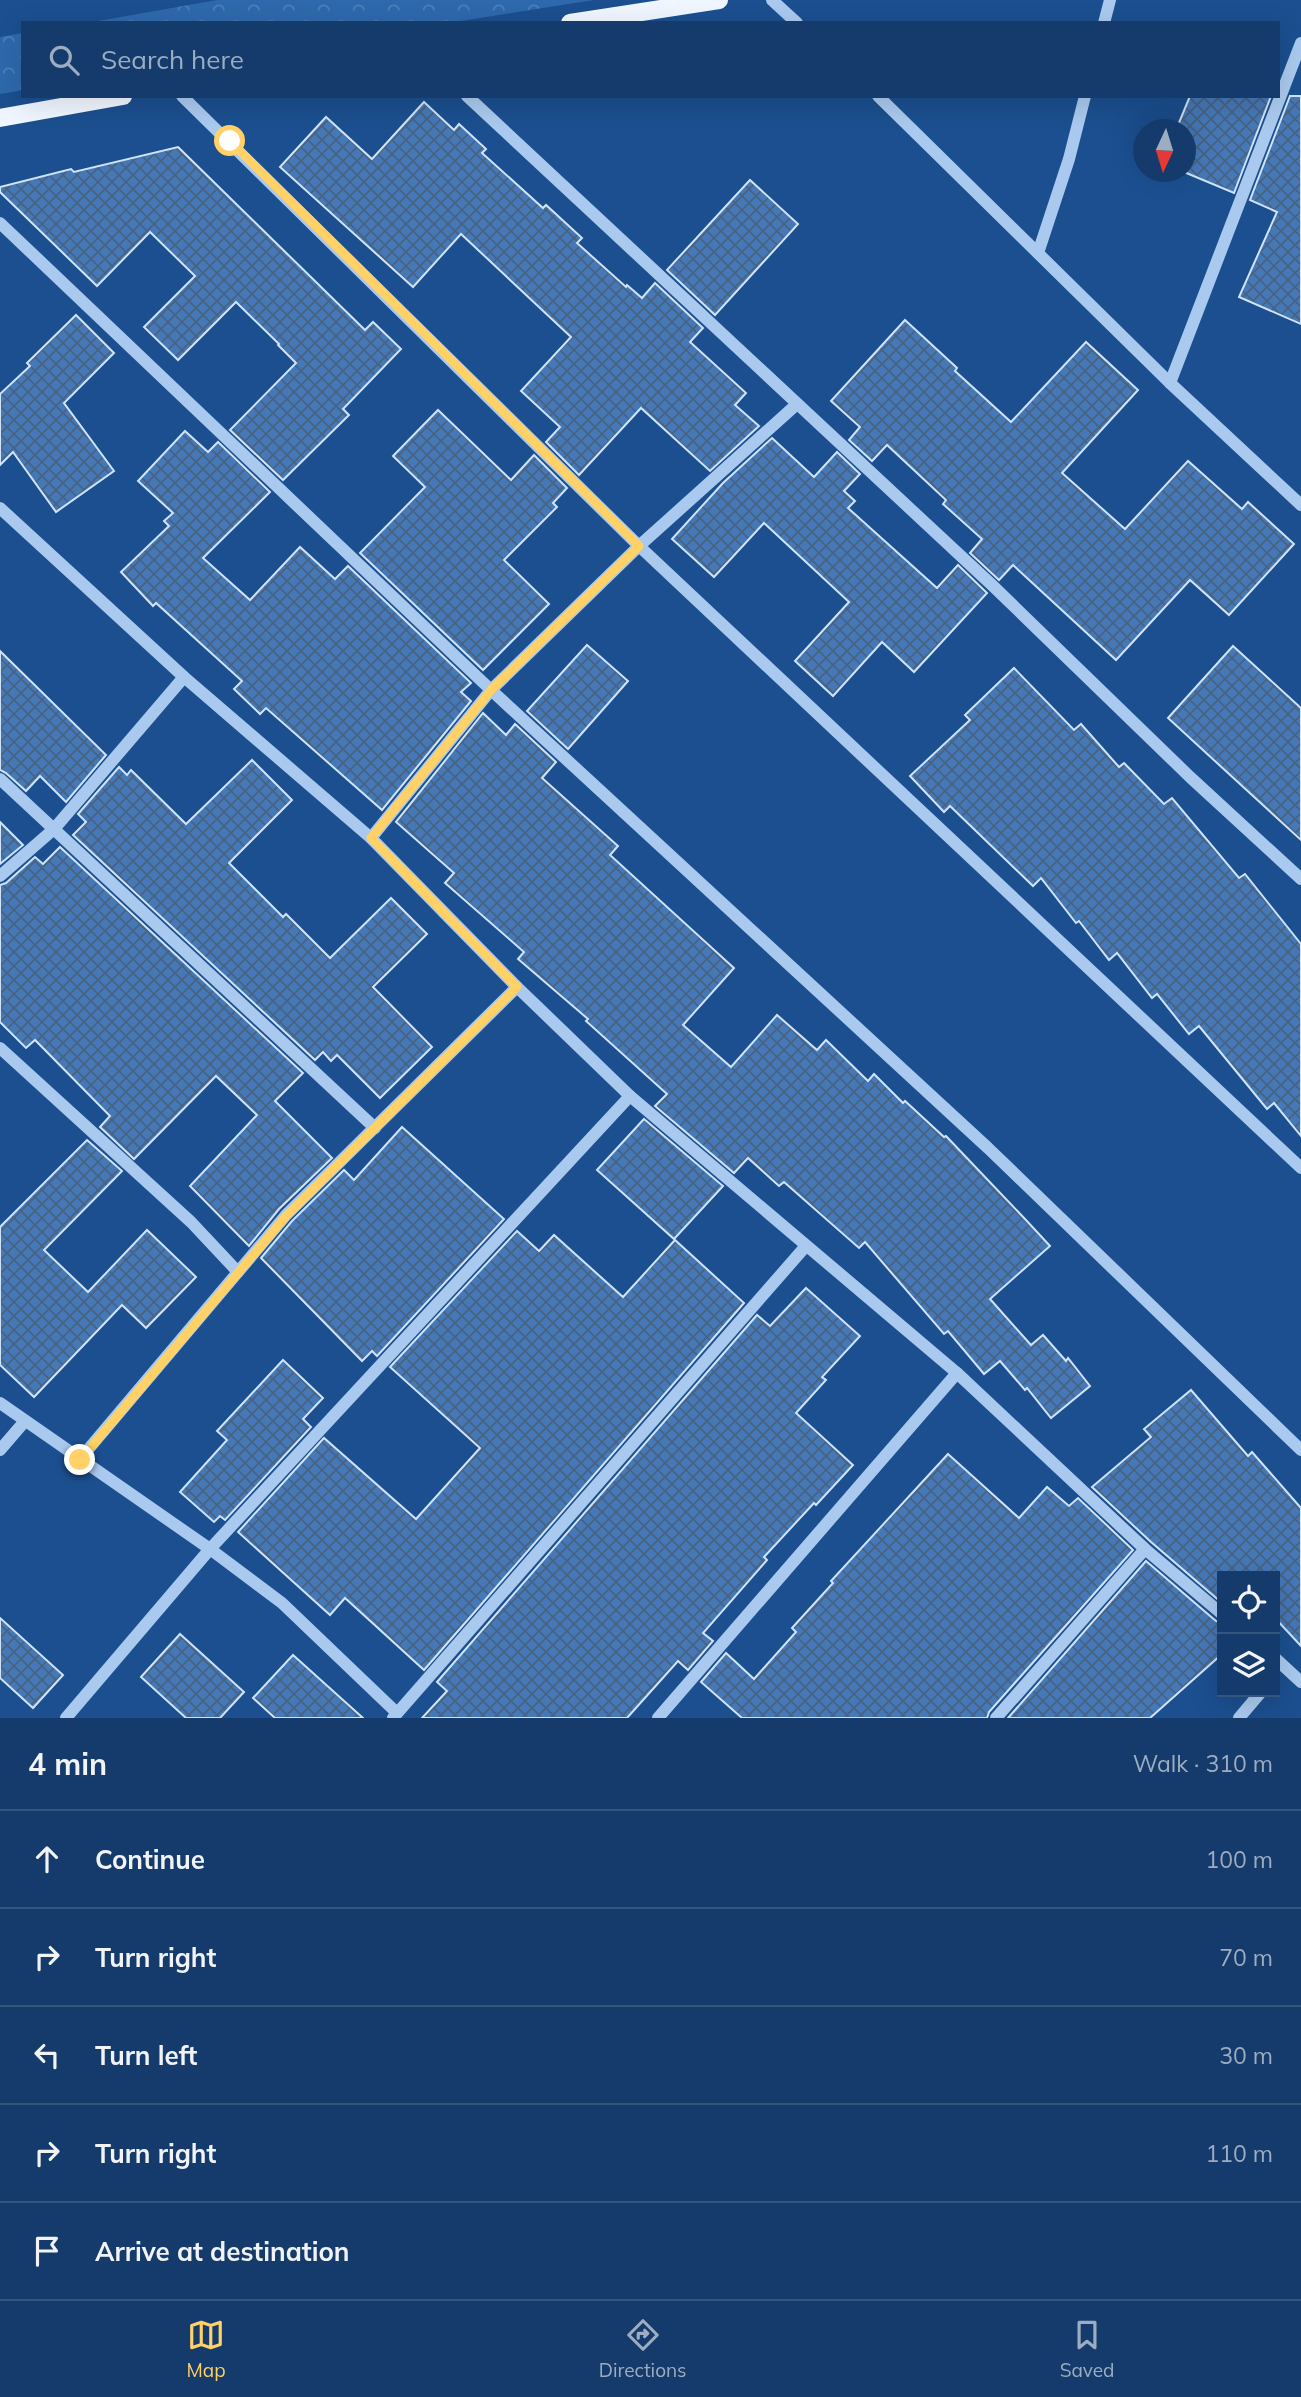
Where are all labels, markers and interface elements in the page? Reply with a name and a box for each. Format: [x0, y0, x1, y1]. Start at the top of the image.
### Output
search box [21, 21, 1280, 98]
icon: search [45, 41, 83, 79]
text: Search here [101, 43, 244, 76]
north arrow [1133, 119, 1196, 182]
route start [214, 125, 245, 156]
route end [64, 1444, 95, 1475]
map controls [1217, 1571, 1280, 1697]
button: locate [1217, 1571, 1280, 1634]
button: layers [1217, 1634, 1280, 1697]
text: 4 min [28, 1745, 107, 1783]
text: Walk · 310 m [1133, 1749, 1273, 1778]
icon: ahead [28, 1840, 66, 1878]
text: Continue [95, 1843, 205, 1876]
text: 100 m [1205, 1845, 1273, 1874]
icon: right [28, 1938, 66, 1976]
text: Turn right [95, 1941, 216, 1974]
text: 70 m [1219, 1943, 1273, 1972]
icon: left [28, 2036, 66, 2074]
text: Turn left [95, 2039, 197, 2072]
text: 30 m [1219, 2041, 1273, 2070]
icon: right [28, 2134, 66, 2172]
text: Turn right [95, 2137, 216, 2170]
text: 110 m [1205, 2139, 1273, 2168]
icon: arrive [28, 2232, 66, 2270]
text: Arrive at destination [95, 2235, 350, 2268]
tab: Map [187, 2316, 226, 2382]
tab: Directions [599, 2316, 687, 2382]
tab: Saved [1060, 2316, 1114, 2382]

